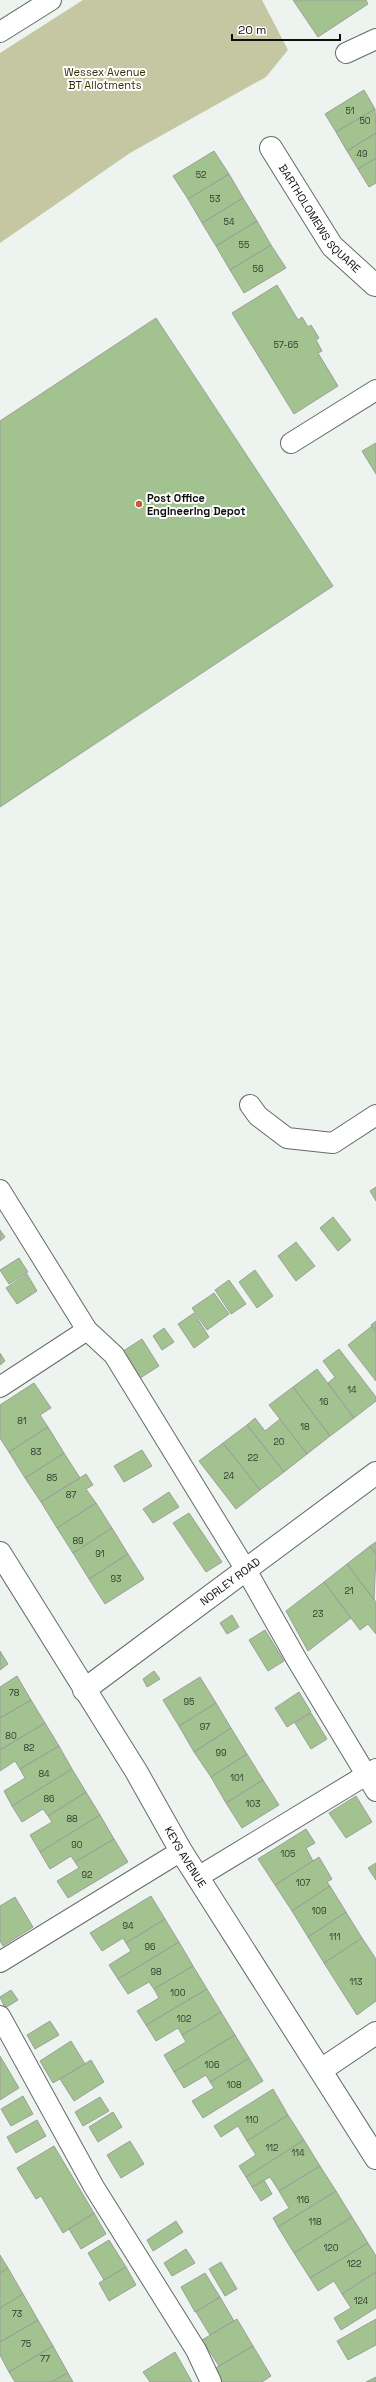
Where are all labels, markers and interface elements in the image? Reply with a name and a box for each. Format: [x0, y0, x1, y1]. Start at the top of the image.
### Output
scale bar [232, 16, 340, 42]
text: 20 m [238, 22, 266, 38]
park label: Wessex Avenue BT Allotments [64, 65, 146, 92]
house number: 51 [345, 105, 355, 117]
house number: 50 [359, 115, 371, 127]
house number: 49 [356, 148, 368, 160]
street label: BARTHOLOMEWS SQUARE [276, 161, 364, 276]
house number: 52 [196, 169, 206, 181]
house number: 53 [210, 193, 220, 205]
house number: 54 [223, 216, 235, 228]
house number: 55 [239, 239, 249, 251]
house number: 56 [253, 263, 264, 275]
house number: 57-65 [274, 339, 298, 351]
place label: Post Office Engineering Depot [147, 491, 245, 518]
marker: Post Office Engineering Depot [134, 499, 144, 509]
house number: 14 [347, 1384, 357, 1396]
house number: 16 [319, 1396, 329, 1408]
house number: 81 [17, 1415, 27, 1427]
house number: 18 [300, 1421, 310, 1433]
house number: 20 [273, 1436, 285, 1448]
house number: 83 [30, 1446, 42, 1458]
house number: 22 [248, 1452, 258, 1464]
house number: 24 [224, 1470, 235, 1482]
house number: 85 [47, 1472, 58, 1484]
house number: 87 [66, 1489, 76, 1501]
house number: 89 [72, 1535, 84, 1547]
house number: 91 [95, 1548, 105, 1560]
street label: NORLEY ROAD [197, 1554, 263, 1608]
house number: 93 [111, 1573, 121, 1585]
house number: 21 [344, 1585, 354, 1597]
house number: 23 [313, 1608, 323, 1620]
house number: 78 [9, 1687, 20, 1699]
house number: 95 [184, 1696, 194, 1708]
house number: 97 [200, 1721, 210, 1733]
house number: 80 [5, 1730, 17, 1742]
house number: 82 [23, 1742, 35, 1754]
house number: 99 [215, 1747, 227, 1759]
house number: 84 [38, 1768, 50, 1780]
house number: 101 [230, 1772, 244, 1784]
house number: 86 [43, 1793, 55, 1805]
house number: 103 [246, 1798, 260, 1810]
house number: 88 [66, 1813, 78, 1825]
street label: KEYS AVENUE [162, 1824, 209, 1890]
house number: 90 [71, 1839, 83, 1851]
house number: 105 [281, 1848, 295, 1860]
house number: 92 [82, 1869, 92, 1881]
house number: 107 [296, 1877, 310, 1889]
house number: 109 [311, 1905, 327, 1917]
house number: 94 [122, 1920, 134, 1932]
house number: 111 [329, 1931, 341, 1943]
house number: 96 [144, 1941, 156, 1953]
house number: 98 [150, 1966, 162, 1978]
house number: 113 [350, 1976, 362, 1988]
house number: 100 [170, 1987, 186, 1999]
house number: 102 [177, 2013, 191, 2025]
house number: 106 [204, 2059, 220, 2071]
house number: 108 [226, 2079, 242, 2091]
house number: 110 [245, 2114, 259, 2126]
house number: 112 [266, 2142, 278, 2154]
house number: 114 [291, 2147, 305, 2159]
house number: 116 [296, 2194, 310, 2206]
house number: 118 [308, 2216, 322, 2228]
house number: 120 [324, 2242, 339, 2254]
house number: 122 [347, 2258, 361, 2270]
house number: 124 [354, 2295, 369, 2307]
house number: 73 [12, 2308, 22, 2320]
house number: 75 [21, 2338, 31, 2350]
house number: 77 [40, 2353, 50, 2365]

